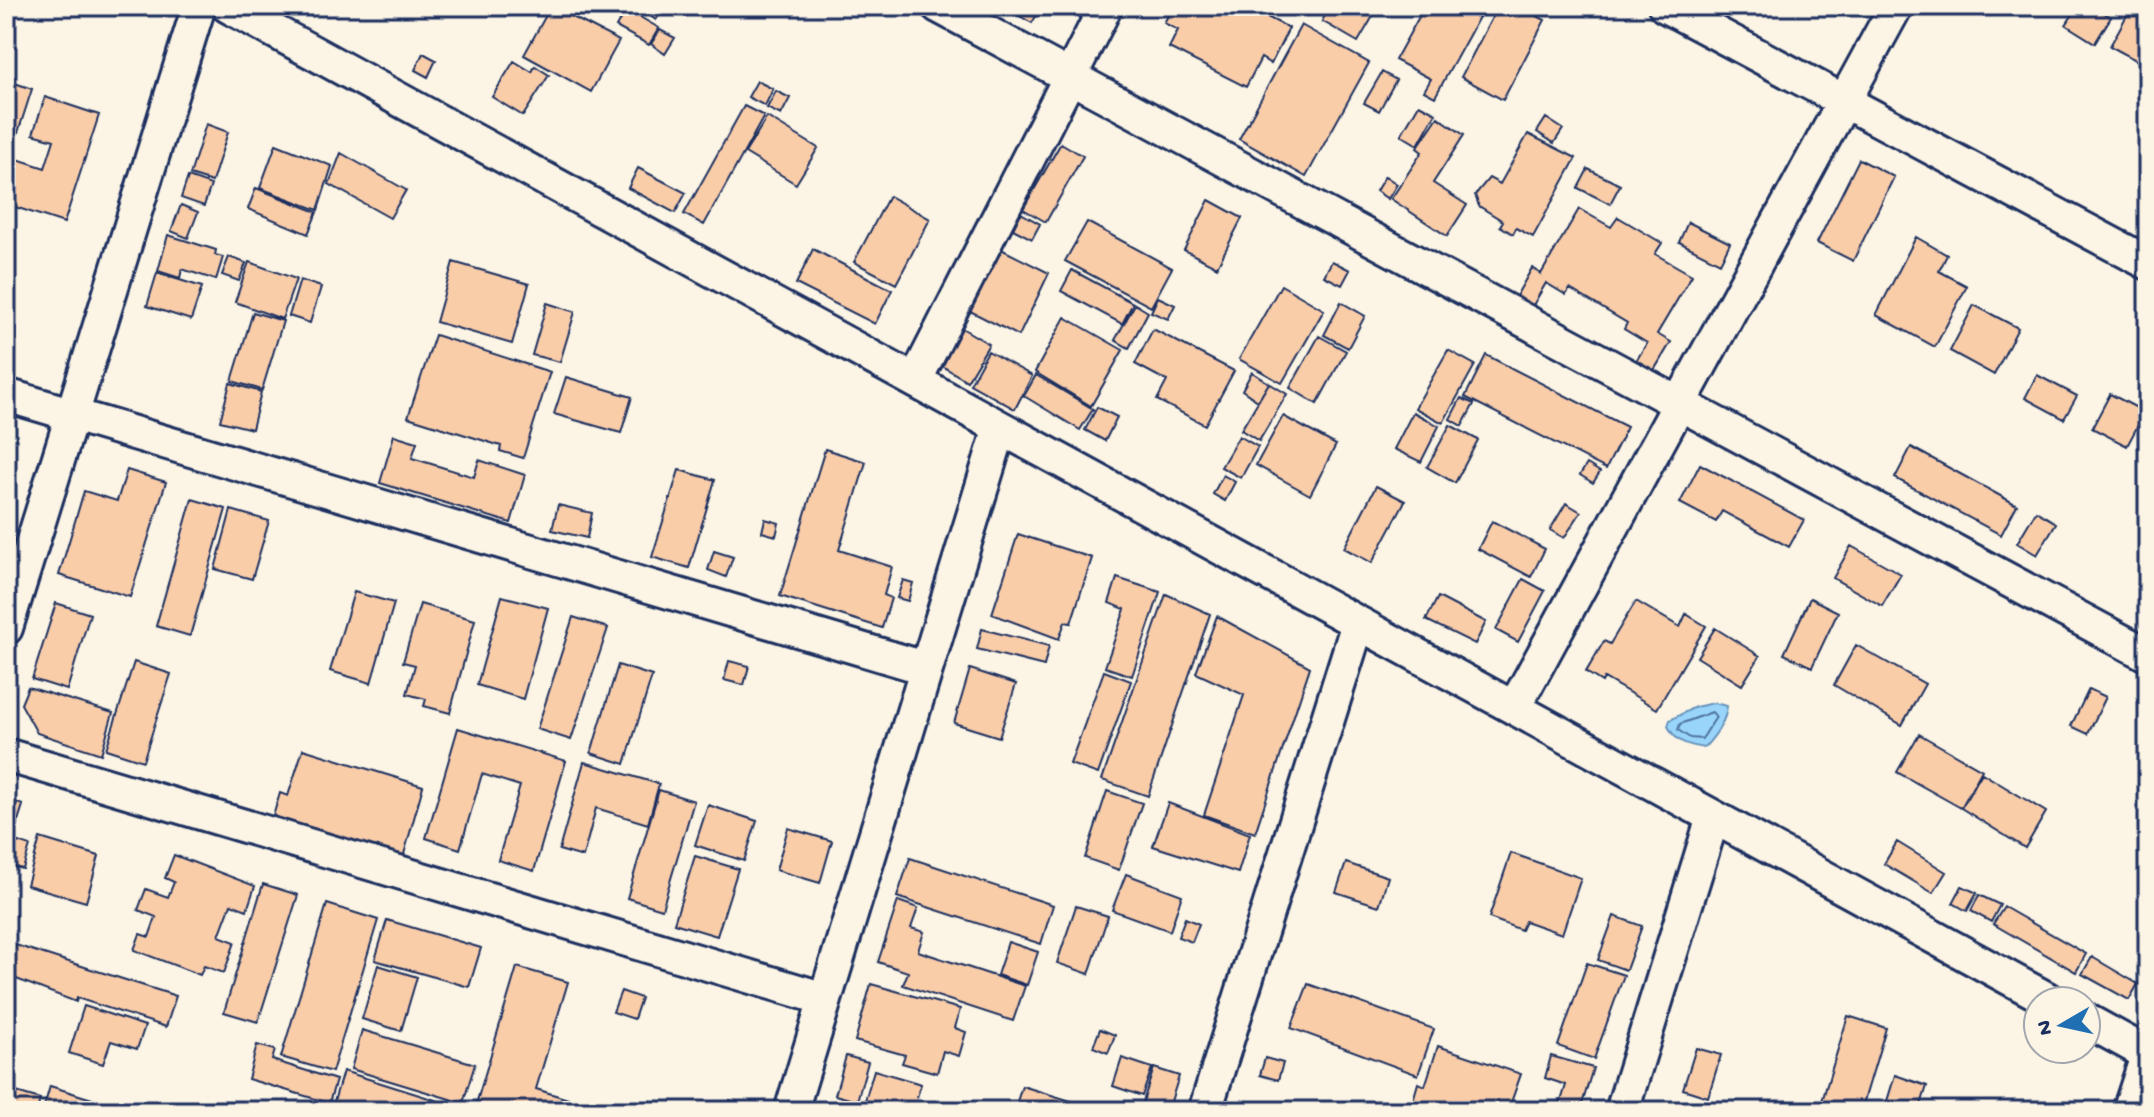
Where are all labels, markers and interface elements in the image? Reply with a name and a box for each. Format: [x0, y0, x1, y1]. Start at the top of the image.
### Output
north arrow [2022, 985, 2102, 1065]
text: N [2032, 1018, 2060, 1037]

